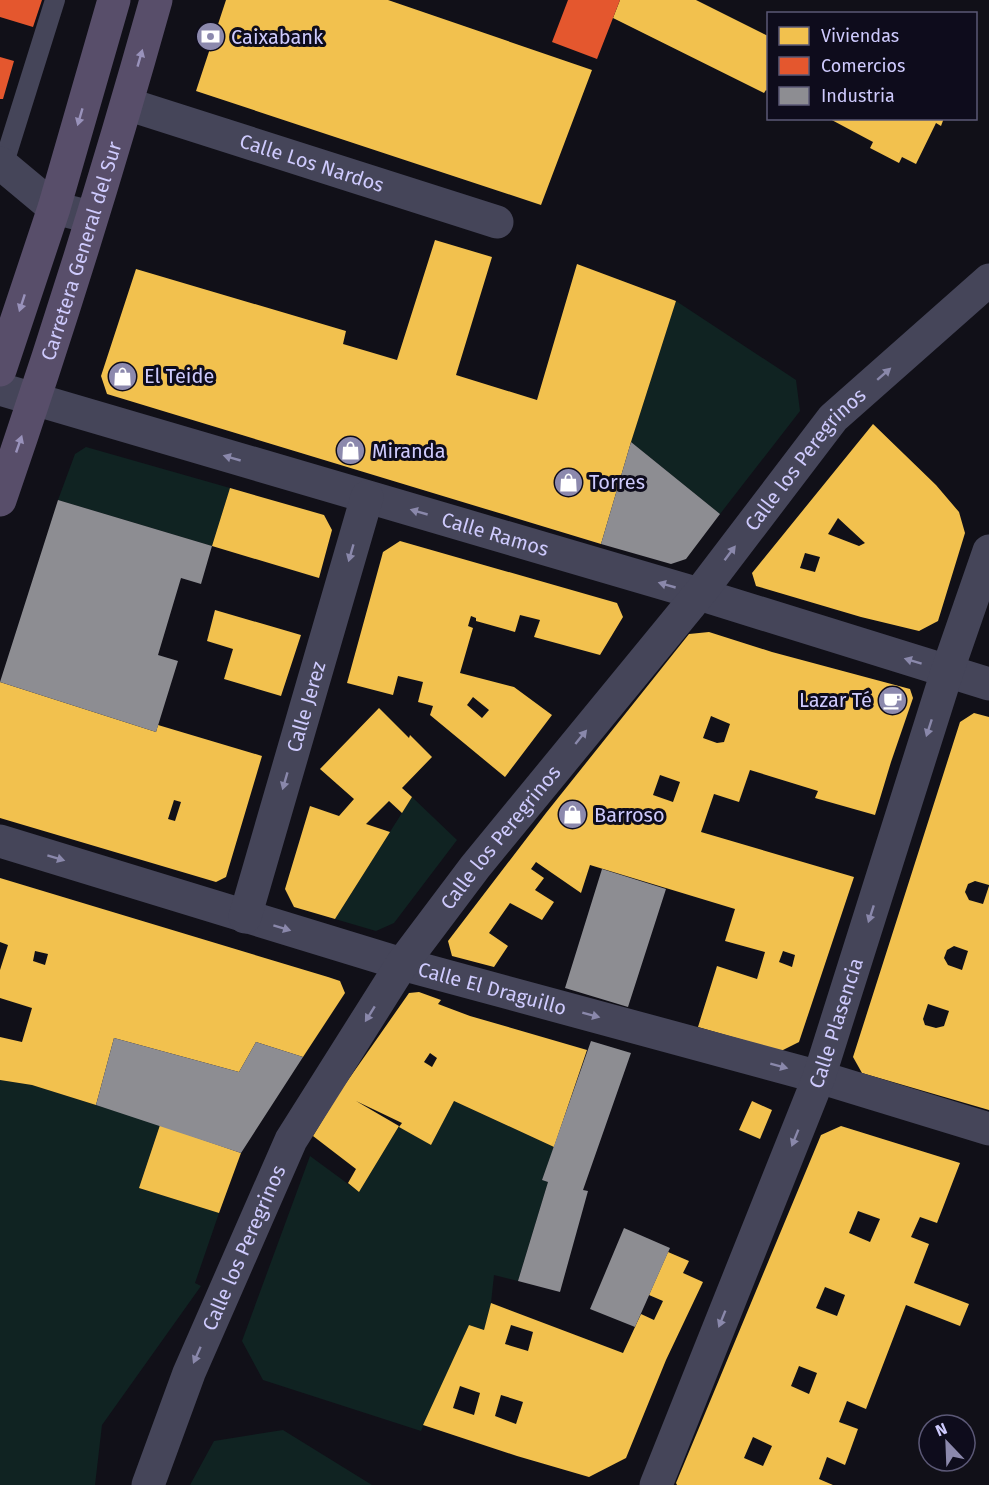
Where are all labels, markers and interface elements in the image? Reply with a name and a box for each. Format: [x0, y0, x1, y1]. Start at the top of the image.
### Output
legend [767, 12, 977, 120]
bank icon: Caixabank [194, 21, 226, 53]
place label: Caixabank [231, 25, 324, 49]
text: Viviendas [821, 25, 899, 47]
one-way arrow [136, 49, 145, 67]
text: Comercios [821, 55, 905, 77]
text: Industria [821, 85, 895, 107]
one-way arrow [75, 108, 85, 126]
street label: Calle Los Nardos [237, 129, 387, 197]
street label: Carretera General del Sur [36, 138, 127, 363]
one-way arrow [17, 294, 27, 312]
shop icon: El Teide [107, 360, 139, 392]
place label: El Teide [144, 364, 214, 388]
one-way arrow [876, 367, 891, 381]
street label: Calle los Peregrinos [740, 383, 871, 535]
one-way arrow [15, 435, 25, 453]
shop icon: Miranda [335, 435, 367, 467]
place label: Miranda [372, 439, 446, 463]
one-way arrow [223, 453, 241, 462]
shop icon: Torres [552, 466, 584, 498]
place label: Torres [589, 470, 645, 494]
one-way arrow [410, 507, 428, 516]
street label: Calle Ramos [439, 507, 552, 561]
one-way arrow [346, 545, 355, 563]
one-way arrow [724, 546, 736, 561]
one-way arrow [658, 580, 676, 589]
one-way arrow [904, 656, 922, 666]
street label: Calle Jerez [282, 658, 331, 755]
cafe icon: Lazar Té [877, 684, 909, 716]
place label: Lazar Té [799, 688, 872, 712]
one-way arrow [924, 719, 934, 737]
one-way arrow [575, 730, 587, 745]
street label: Calle los Peregrinos [435, 760, 565, 914]
one-way arrow [279, 772, 289, 790]
shop icon: Barroso [557, 799, 589, 831]
place label: Barroso [594, 803, 665, 827]
one-way arrow [47, 854, 65, 863]
one-way arrow [866, 905, 875, 923]
one-way arrow [273, 924, 291, 934]
street label: Calle Plasencia [804, 955, 868, 1092]
street label: Calle El Draguillo [416, 957, 569, 1020]
one-way arrow [365, 1006, 376, 1022]
one-way arrow [582, 1011, 600, 1021]
one-way arrow [771, 1062, 789, 1071]
one-way arrow [790, 1130, 800, 1148]
street label: Calle los Peregrinos [197, 1161, 291, 1334]
one-way arrow [717, 1311, 727, 1329]
one-way arrow [191, 1346, 201, 1364]
north arrow [917, 1413, 977, 1473]
text: N [933, 1419, 950, 1440]

